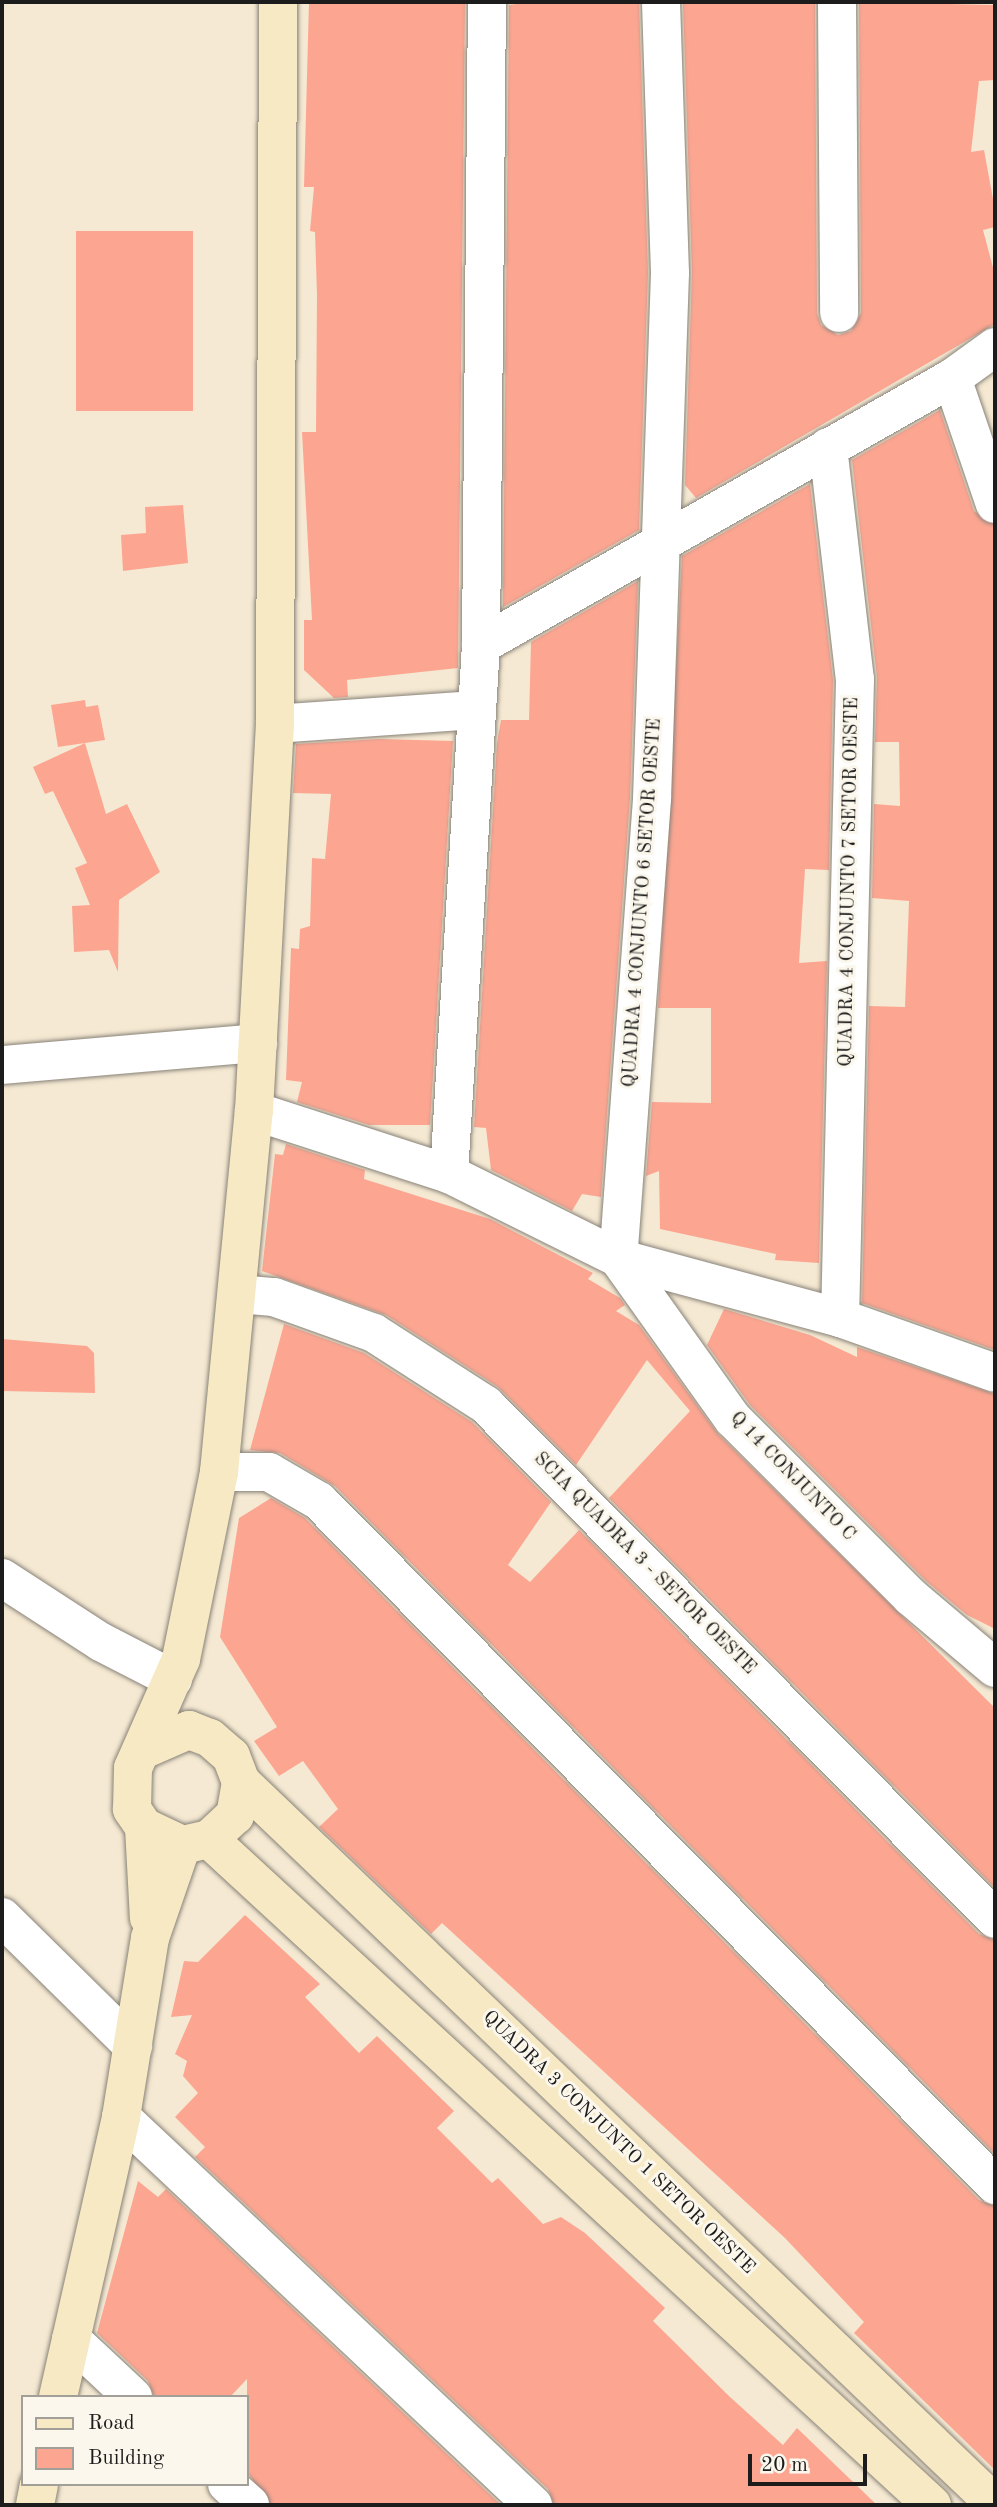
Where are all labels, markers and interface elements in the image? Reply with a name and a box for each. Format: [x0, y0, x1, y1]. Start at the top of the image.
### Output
street label: QUADRA 4 CONJUNTO 7 SETOR OESTE [835, 697, 865, 1067]
street label: QUADRA 4 CONJUNTO 6 SETOR OESTE [619, 718, 667, 1088]
street label: Q 14 CONJUNTO C [724, 1407, 860, 1547]
street label: SCIA QUADRA 3 - SETOR OESTE [528, 1448, 760, 1680]
street label: QUADRA 3 CONJUNTO 1 SETOR OESTE [477, 2006, 759, 2280]
legend [21, 2395, 248, 2486]
text: Road [88, 2413, 135, 2434]
scale bar [752, 2440, 871, 2484]
text: Building [88, 2448, 164, 2469]
text: 20 m [761, 2455, 808, 2476]

